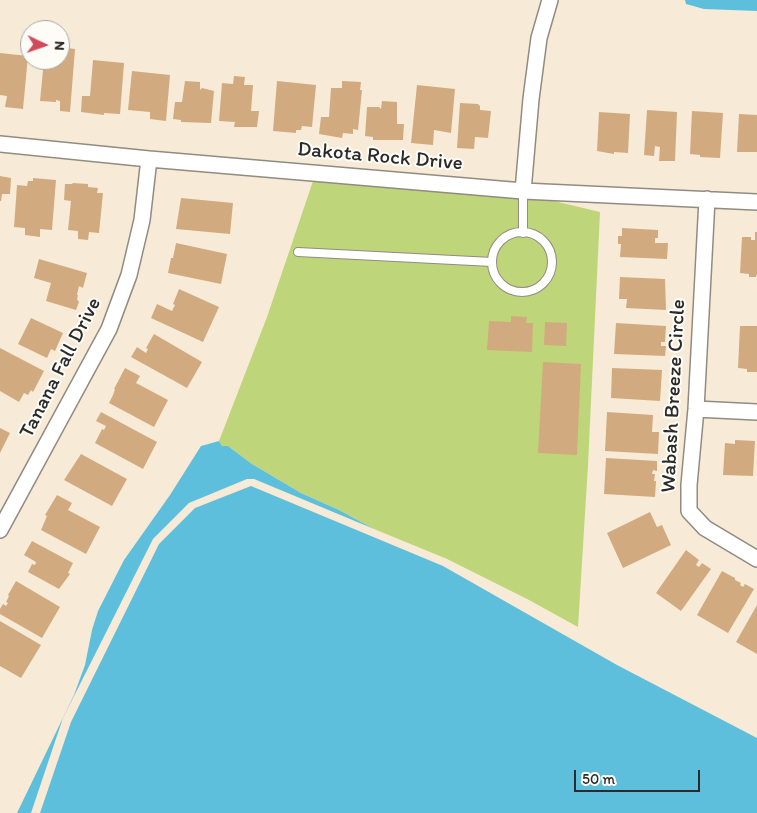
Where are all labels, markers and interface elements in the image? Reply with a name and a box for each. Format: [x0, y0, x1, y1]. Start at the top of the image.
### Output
north arrow [20, 20, 70, 70]
text: N [51, 41, 68, 51]
street label: Dakota Rock Drive [296, 137, 464, 177]
street label: Tanana Fall Drive [15, 293, 107, 443]
street label: Wabash Breeze Circle [656, 299, 692, 493]
scale bar [577, 760, 703, 792]
text: 50 m [582, 770, 615, 788]

